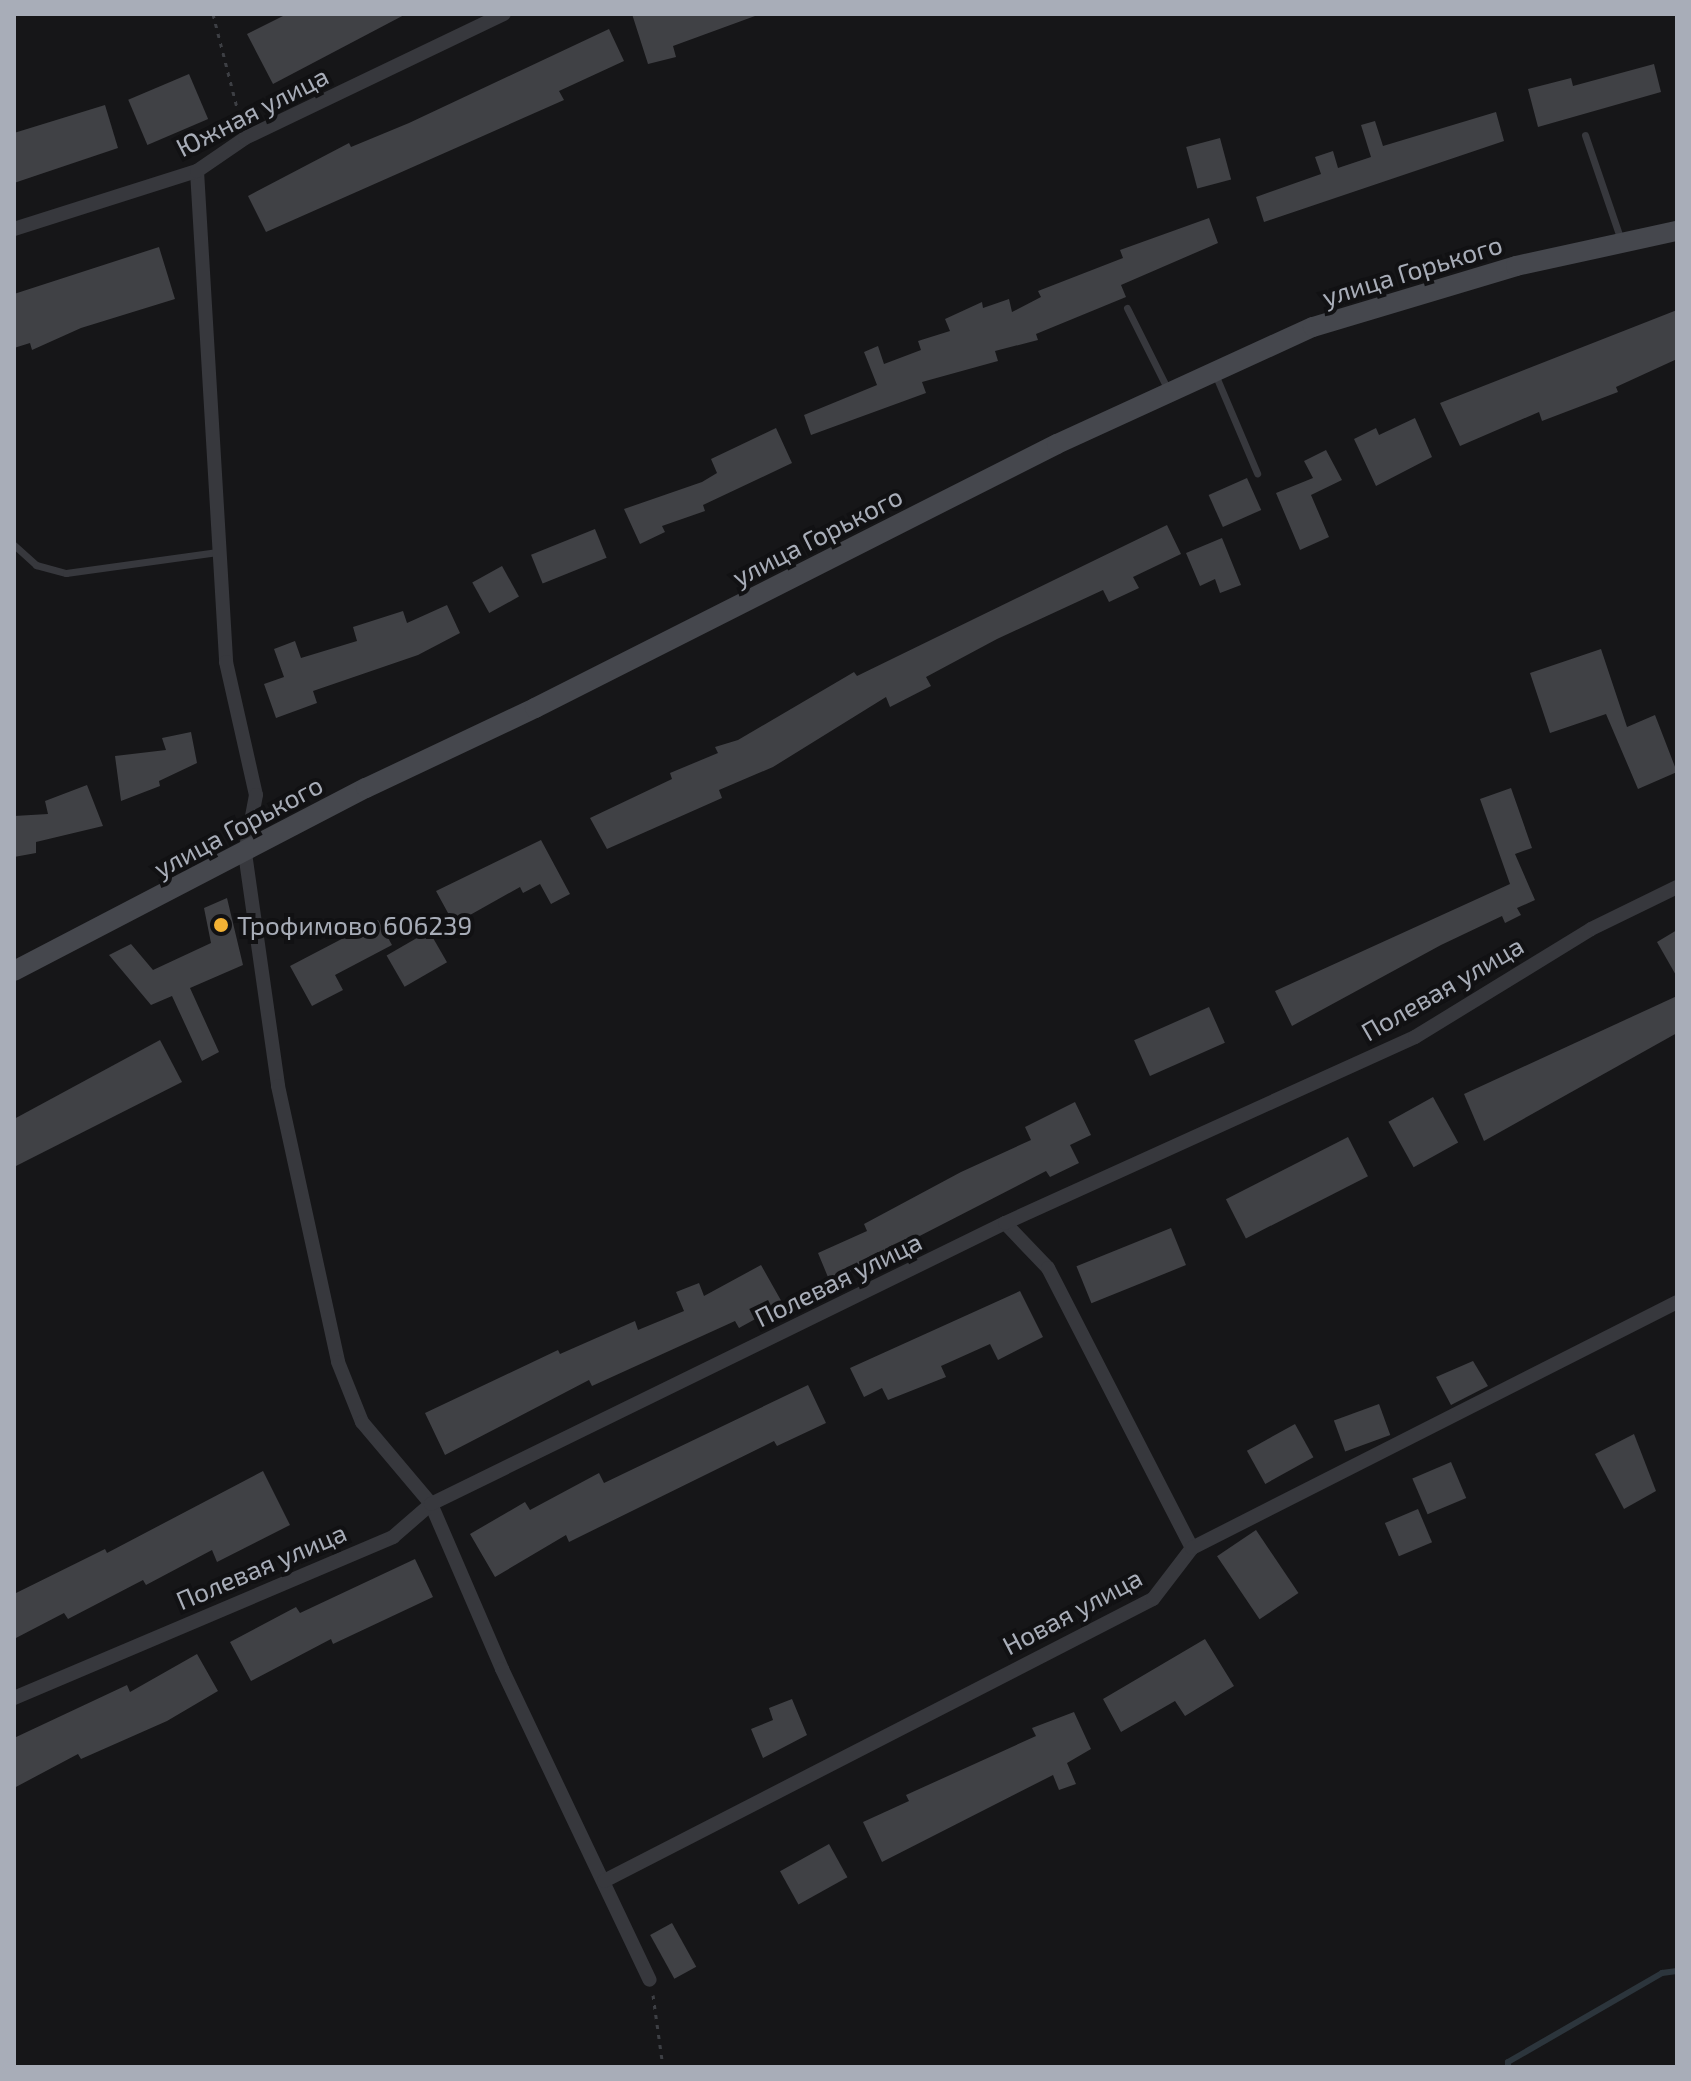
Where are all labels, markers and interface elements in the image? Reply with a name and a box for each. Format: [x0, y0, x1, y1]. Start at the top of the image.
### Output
street label: Южная улица [171, 59, 333, 163]
street label: улица Горького [1318, 228, 1506, 312]
street label: улица Горького [727, 480, 907, 592]
street label: улица Горького [148, 768, 328, 884]
place label: Трофимово 606239 [237, 909, 472, 941]
marker: Трофимово 606239 [212, 916, 230, 934]
street label: Полевая улица [1355, 929, 1529, 1047]
street label: Полевая улица [749, 1225, 927, 1333]
street label: Полевая улица [171, 1516, 351, 1616]
street label: Новая улица [997, 1561, 1147, 1661]

